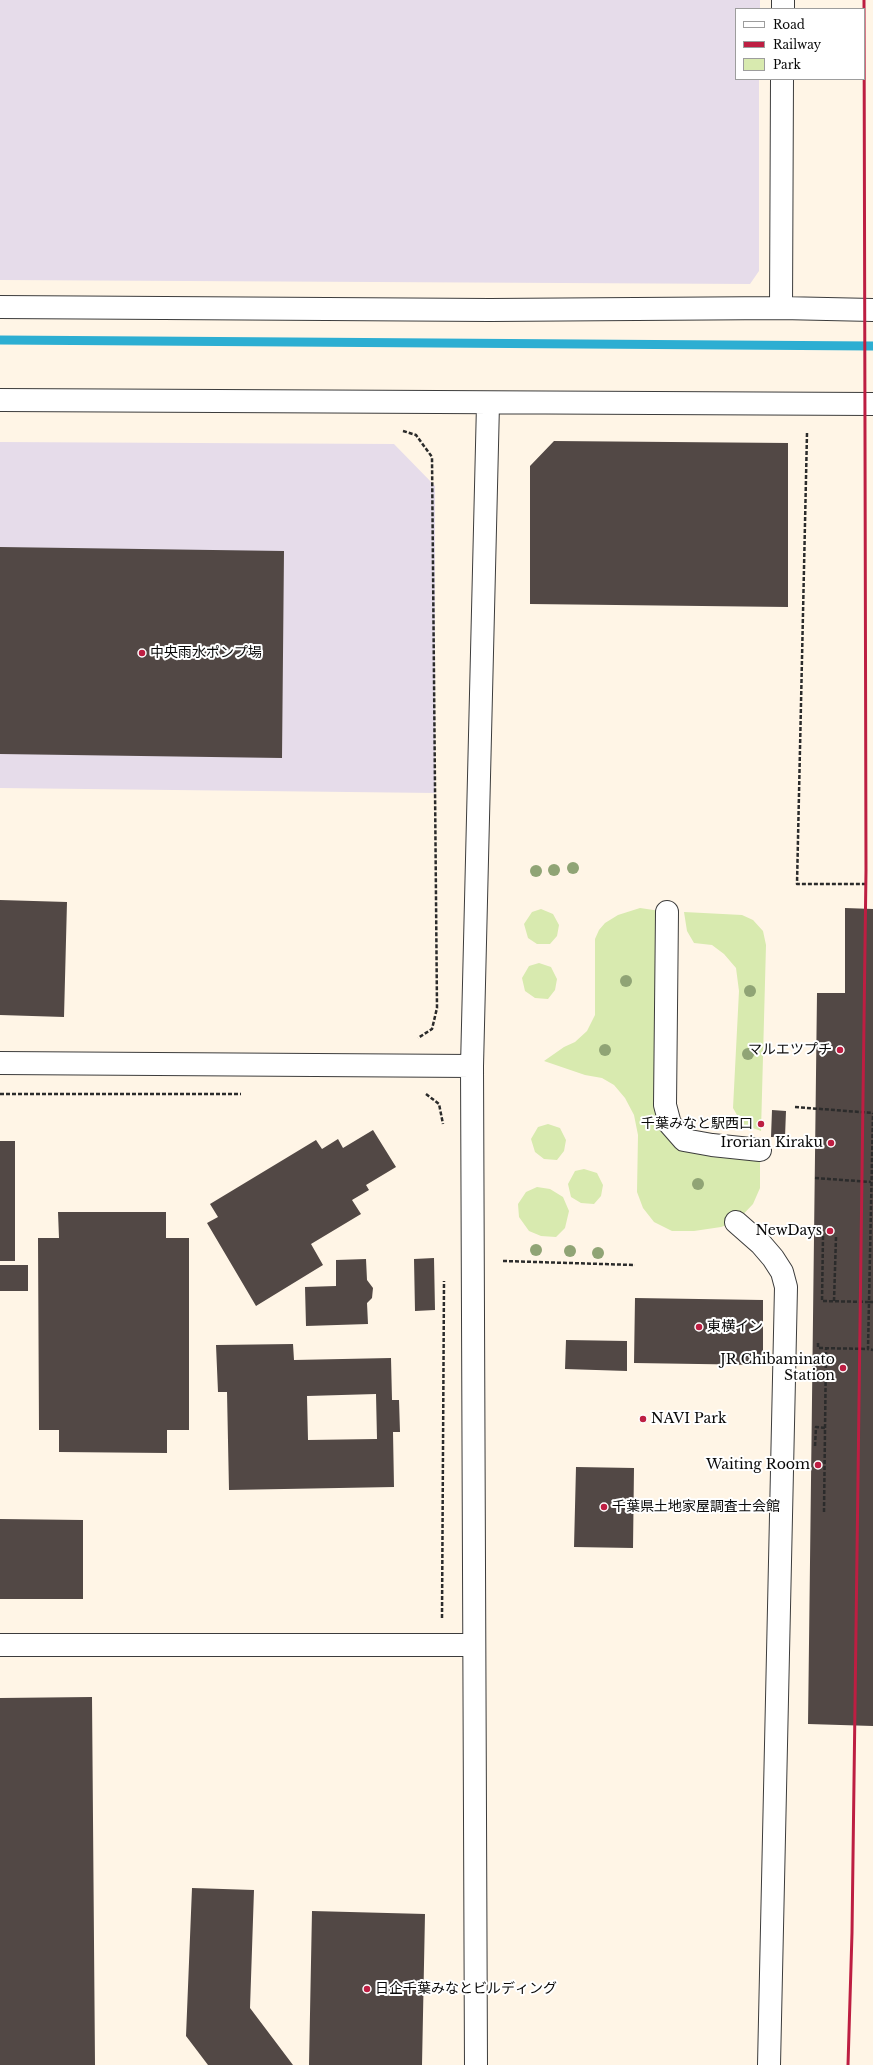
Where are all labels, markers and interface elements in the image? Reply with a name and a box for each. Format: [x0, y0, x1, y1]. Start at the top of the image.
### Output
legend [735, 8, 865, 80]
text: Road [773, 17, 805, 32]
text: Railway [773, 37, 821, 52]
text: Park [773, 57, 801, 72]
place label: 中央雨水ポンプ場 [150, 645, 262, 661]
marker: 中央雨水ポンプ場 [137, 648, 147, 658]
place label: マルエツプチ [748, 1042, 832, 1058]
marker: マルエツプチ [835, 1045, 845, 1055]
place label: 千葉みなと駅西口 [641, 1116, 753, 1132]
marker: 千葉みなと駅西口 [756, 1119, 766, 1129]
place label: Irorian Kiraku [721, 1135, 823, 1151]
marker: Irorian Kiraku [826, 1138, 836, 1148]
place label: NewDays [756, 1223, 822, 1239]
marker: NewDays [825, 1226, 835, 1236]
place label: 東横イン [707, 1319, 763, 1335]
marker: 東横イン [694, 1322, 704, 1332]
place label: JR Chibaminato Station [720, 1352, 835, 1384]
marker: JR Chibaminato Station [838, 1363, 848, 1373]
place label: NAVI Park [651, 1411, 727, 1427]
marker: NAVI Park [638, 1414, 648, 1424]
place label: Waiting Room [706, 1457, 810, 1473]
marker: Waiting Room [813, 1460, 823, 1470]
place label: 千葉県土地家屋調査士会館 [612, 1499, 780, 1515]
marker: 千葉県土地家屋調査士会館 [599, 1502, 609, 1512]
place label: 日企千葉みなとビルディング [375, 1981, 557, 1997]
marker: 日企千葉みなとビルディング [362, 1984, 372, 1994]

